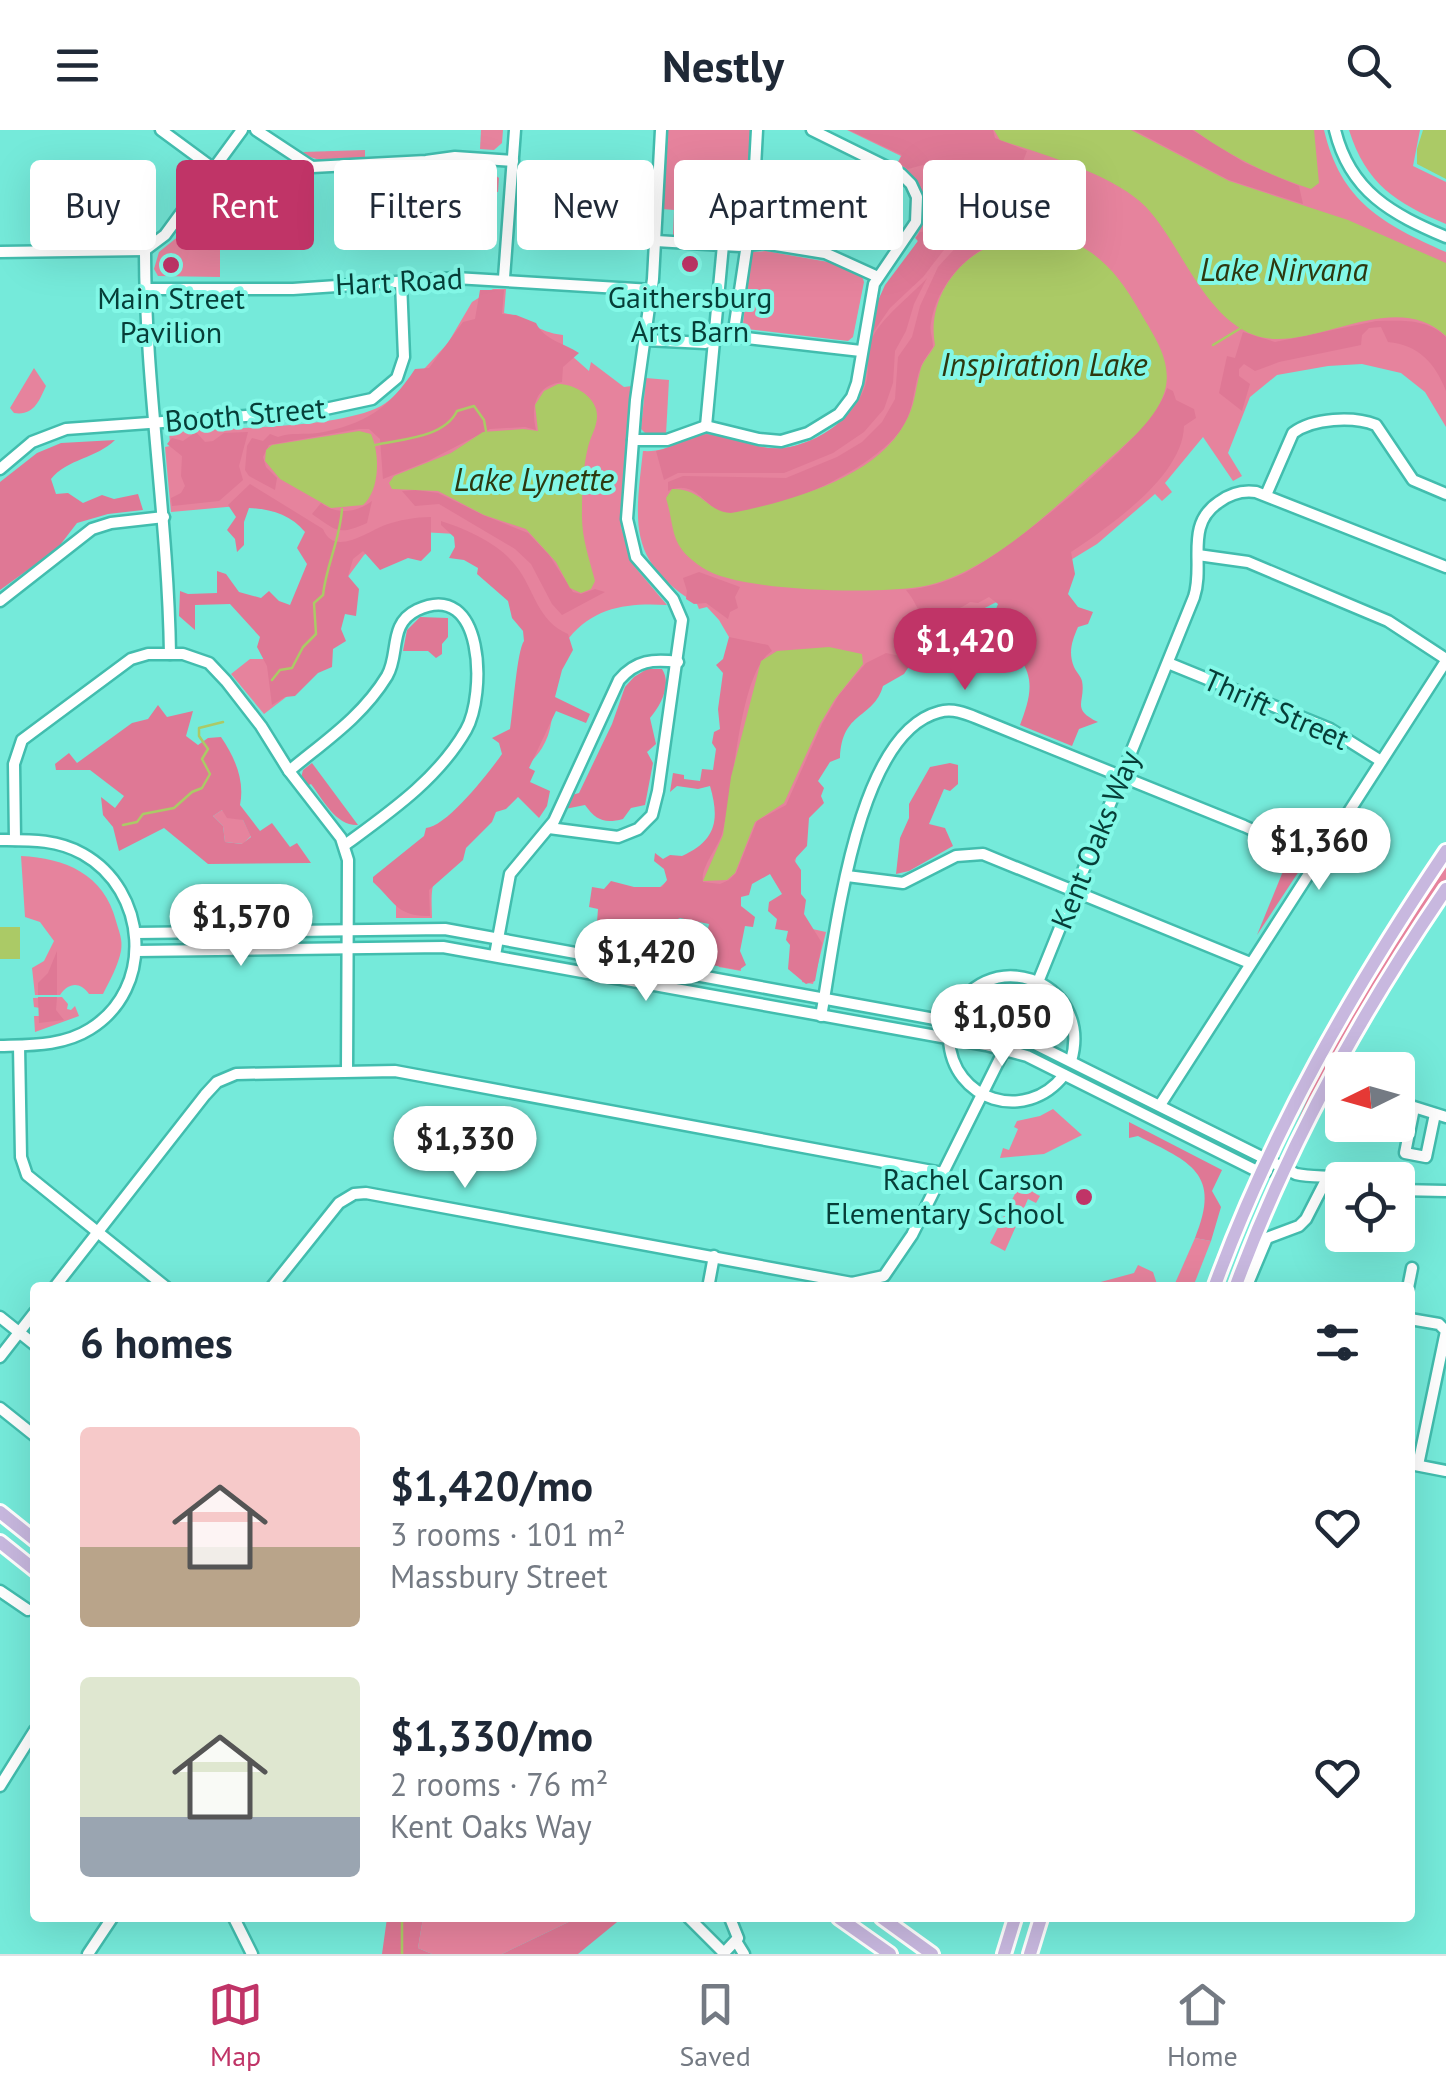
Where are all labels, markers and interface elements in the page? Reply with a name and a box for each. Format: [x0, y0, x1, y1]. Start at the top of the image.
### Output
text: Nestly [662, 36, 784, 94]
icon: menu [50, 38, 105, 93]
icon: search [1341, 38, 1396, 93]
chip: Buy [30, 160, 156, 250]
chip: Rent [176, 160, 314, 250]
chip: Filters [334, 160, 497, 250]
chip: New [517, 160, 654, 250]
chip: Apartment [674, 160, 903, 250]
chip: House [923, 160, 1086, 250]
water label: Lake Nirvana [1200, 248, 1368, 290]
marker: Gaithersburg Arts Barn [679, 253, 701, 275]
marker: Main Street Pavilion [160, 254, 182, 276]
street label: Hart Road [334, 258, 464, 303]
place label: Gaithersburg Arts Barn [608, 277, 772, 350]
place label: Main Street Pavilion [97, 278, 245, 351]
water label: Inspiration Lake [940, 343, 1148, 385]
street label: Booth Street [163, 387, 327, 440]
water label: Lake Lynette [454, 458, 614, 500]
pin: $1,420 [884, 608, 1046, 693]
text: $1,420 [916, 619, 1014, 661]
street label: Thrift Street [1198, 659, 1355, 758]
street label: Kent Oaks Way [1041, 744, 1148, 934]
pin: $1,360 [1238, 808, 1400, 893]
text: $1,360 [1270, 819, 1368, 861]
pin: $1,570 [160, 884, 322, 969]
text: $1,570 [192, 895, 290, 937]
pin: $1,420 [565, 919, 727, 1004]
text: $1,420 [597, 930, 695, 972]
pin: $1,050 [921, 984, 1083, 1069]
text: $1,050 [953, 995, 1051, 1037]
north arrow [1325, 1052, 1415, 1142]
map controls [1325, 1052, 1415, 1252]
pin: $1,330 [384, 1106, 546, 1191]
text: $1,330 [416, 1117, 514, 1159]
place label: Rachel Carson Elementary School [825, 1159, 1064, 1232]
button: locate [1325, 1162, 1415, 1252]
marker: Rachel Carson Elementary School [1073, 1186, 1095, 1208]
text: 6 homes [80, 1315, 233, 1370]
icon: filters [1310, 1315, 1365, 1370]
text: $1,420/mo [390, 1458, 593, 1513]
icon: home [160, 1467, 280, 1587]
icon: heart [1310, 1500, 1365, 1555]
text: 3 rooms · 101 m² [390, 1513, 626, 1555]
text: Massbury Street [390, 1555, 608, 1597]
text: $1,330/mo [390, 1708, 593, 1763]
icon: home [160, 1717, 280, 1837]
icon: heart [1310, 1750, 1365, 1805]
text: 2 rooms · 76 m² [390, 1763, 608, 1805]
text: Kent Oaks Way [390, 1805, 592, 1847]
tab: Map [208, 1977, 263, 2074]
tab: Saved [679, 1977, 751, 2074]
tab: Home [1167, 1977, 1238, 2074]

